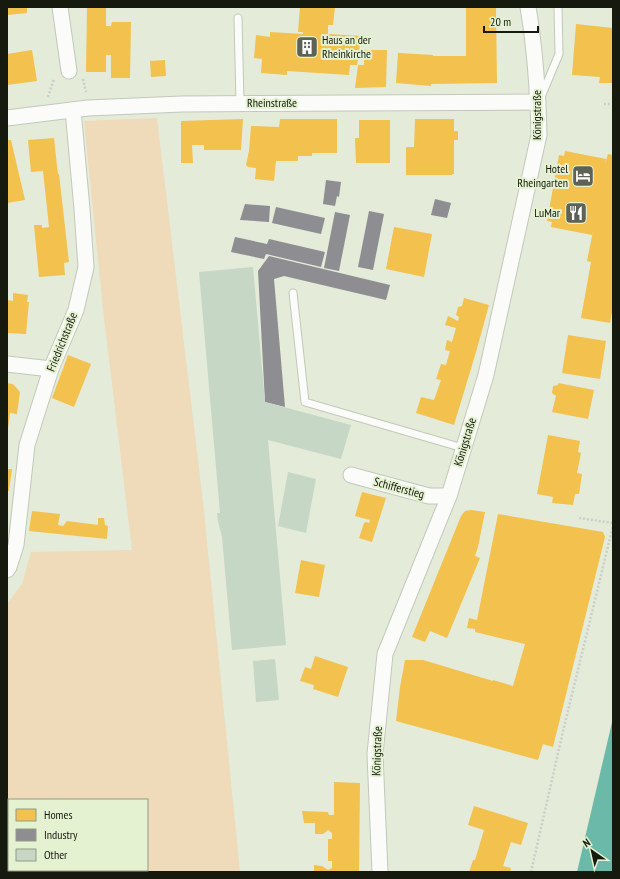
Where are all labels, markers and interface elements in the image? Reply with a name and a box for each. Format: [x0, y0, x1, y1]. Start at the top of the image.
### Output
scale bar [484, 8, 538, 34]
text: 20 m [490, 14, 511, 29]
place label: Haus an der Rheinkirche [322, 32, 372, 61]
building icon: Haus an der Rheinkirche [294, 34, 320, 60]
street label: Königstraße [529, 90, 544, 140]
street label: Rheinstraße [247, 95, 297, 110]
place label: Hotel Rheingarten [517, 161, 568, 190]
hotel icon: Hotel Rheingarten [570, 163, 596, 189]
restaurant icon: LuMar [563, 200, 589, 226]
place label: LuMar [534, 205, 561, 220]
street label: Friedrichstraße [43, 310, 80, 374]
street label: Königstraße [450, 416, 479, 468]
street label: Schifferstieg [372, 474, 426, 501]
street label: Königstraße [368, 726, 385, 776]
legend [8, 799, 148, 871]
text: Homes [44, 807, 72, 822]
text: Industry [44, 827, 78, 842]
north arrow [572, 831, 612, 871]
text: N [580, 835, 593, 850]
text: Other [44, 847, 68, 862]

